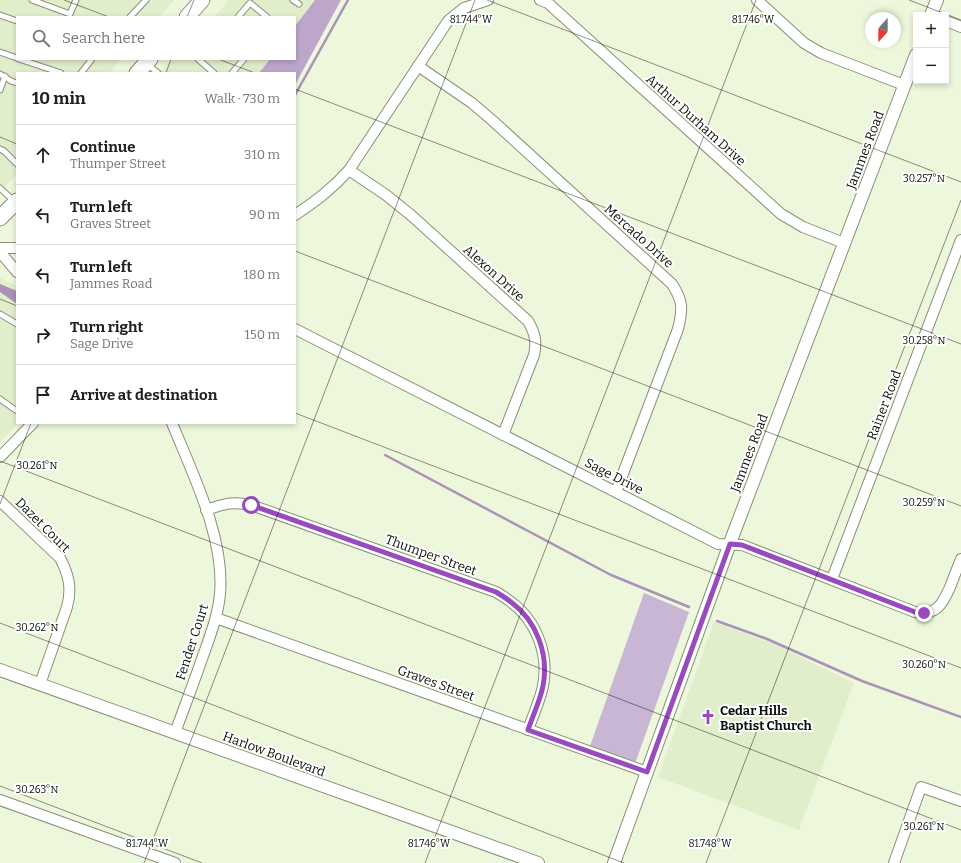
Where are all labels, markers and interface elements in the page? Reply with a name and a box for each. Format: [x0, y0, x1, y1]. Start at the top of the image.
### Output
north arrow [865, 12, 901, 48]
map controls [913, 12, 949, 84]
button: + [913, 12, 949, 48]
text: 81.744°W [450, 14, 493, 26]
text: 81.746°W [732, 14, 775, 26]
search box [16, 16, 296, 60]
icon: search [30, 27, 52, 49]
text: Search here [62, 29, 145, 47]
button: − [913, 48, 949, 84]
street label: Arthur Durham Drive [643, 71, 749, 169]
text: 10 min [32, 88, 86, 109]
text: Walk · 730 m [205, 91, 280, 106]
street label: Jammes Road [843, 109, 887, 192]
text: Continue [70, 138, 136, 156]
icon: ahead [32, 144, 54, 166]
text: 310 m [244, 147, 280, 162]
text: Thumper Street [70, 156, 166, 171]
text: 30.257°N [903, 173, 945, 185]
text: Turn left [70, 198, 132, 216]
street label: Mercado Drive [602, 201, 676, 271]
icon: left [32, 204, 54, 226]
text: 90 m [249, 207, 280, 222]
text: Graves Street [70, 216, 151, 231]
street label: Alexon Drive [461, 242, 527, 304]
text: Turn left [70, 258, 132, 276]
icon: left [32, 264, 54, 286]
text: 180 m [244, 267, 280, 282]
text: Jammes Road [70, 276, 152, 291]
text: Turn right [70, 318, 143, 336]
icon: right [32, 324, 54, 346]
text: 150 m [244, 327, 280, 342]
text: 30.258°N [903, 335, 946, 347]
text: Sage Drive [70, 336, 133, 351]
street label: Rainer Road [864, 368, 904, 442]
icon: arrive [32, 384, 54, 406]
text: Arrive at destination [70, 386, 217, 404]
street label: Jammes Road [727, 412, 771, 495]
street label: Sage Drive [582, 455, 646, 497]
text: 30.261°N [17, 460, 58, 472]
street label: Dazet Court [13, 495, 74, 556]
route start [242, 496, 260, 514]
text: 30.259°N [903, 497, 945, 509]
street label: Thumper Street [383, 532, 479, 579]
street label: Fender Court [173, 602, 211, 682]
route end [915, 604, 933, 622]
text: 30.262°N [16, 622, 58, 634]
text: 30.260°N [902, 659, 946, 671]
street label: Graves Street [395, 662, 477, 704]
place label: Cedar Hills Baptist Church [720, 703, 813, 733]
church icon: Cedar Hills Baptist Church [699, 708, 717, 726]
street label: Harlow Boulevard [221, 728, 328, 780]
text: 30.263°N [16, 784, 59, 796]
text: 30.261°N [904, 821, 945, 833]
text: 81.744°W [126, 838, 169, 850]
text: 81.746°W [408, 838, 451, 850]
text: 81.748°W [688, 838, 732, 850]

